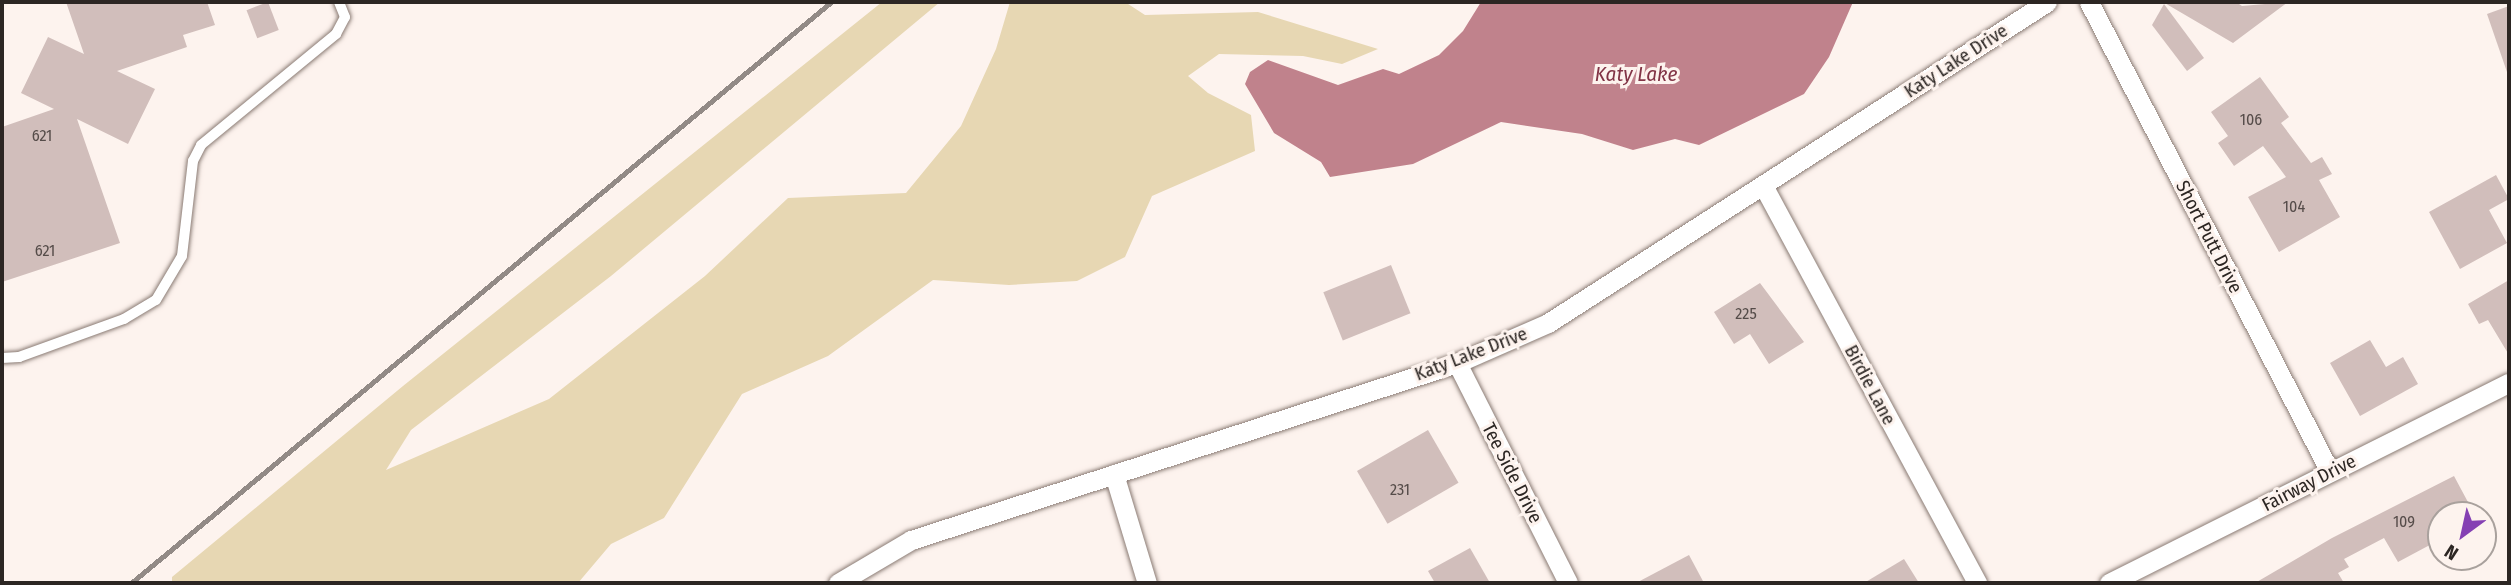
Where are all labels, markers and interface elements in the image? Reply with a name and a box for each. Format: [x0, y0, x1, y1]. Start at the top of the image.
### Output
street label: Katy Lake Drive [1900, 19, 2012, 103]
water label: Katy Lake [1595, 61, 1677, 87]
house number: 106 [2240, 110, 2262, 130]
house number: 621 [32, 126, 52, 146]
street label: Short Putt Drive [2171, 177, 2247, 297]
house number: 104 [2283, 197, 2305, 217]
house number: 621 [35, 241, 55, 261]
house number: 225 [1735, 304, 1757, 324]
street label: Katy Lake Drive [1412, 322, 1530, 386]
street label: Birdie Lane [1839, 341, 1901, 429]
street label: Tee Side Drive [1477, 419, 1547, 527]
street label: Fairway Drive [2258, 450, 2360, 516]
house number: 231 [1390, 480, 1410, 500]
north arrow [2427, 501, 2497, 571]
house number: 109 [2393, 512, 2415, 532]
text: N [2440, 540, 2462, 565]

